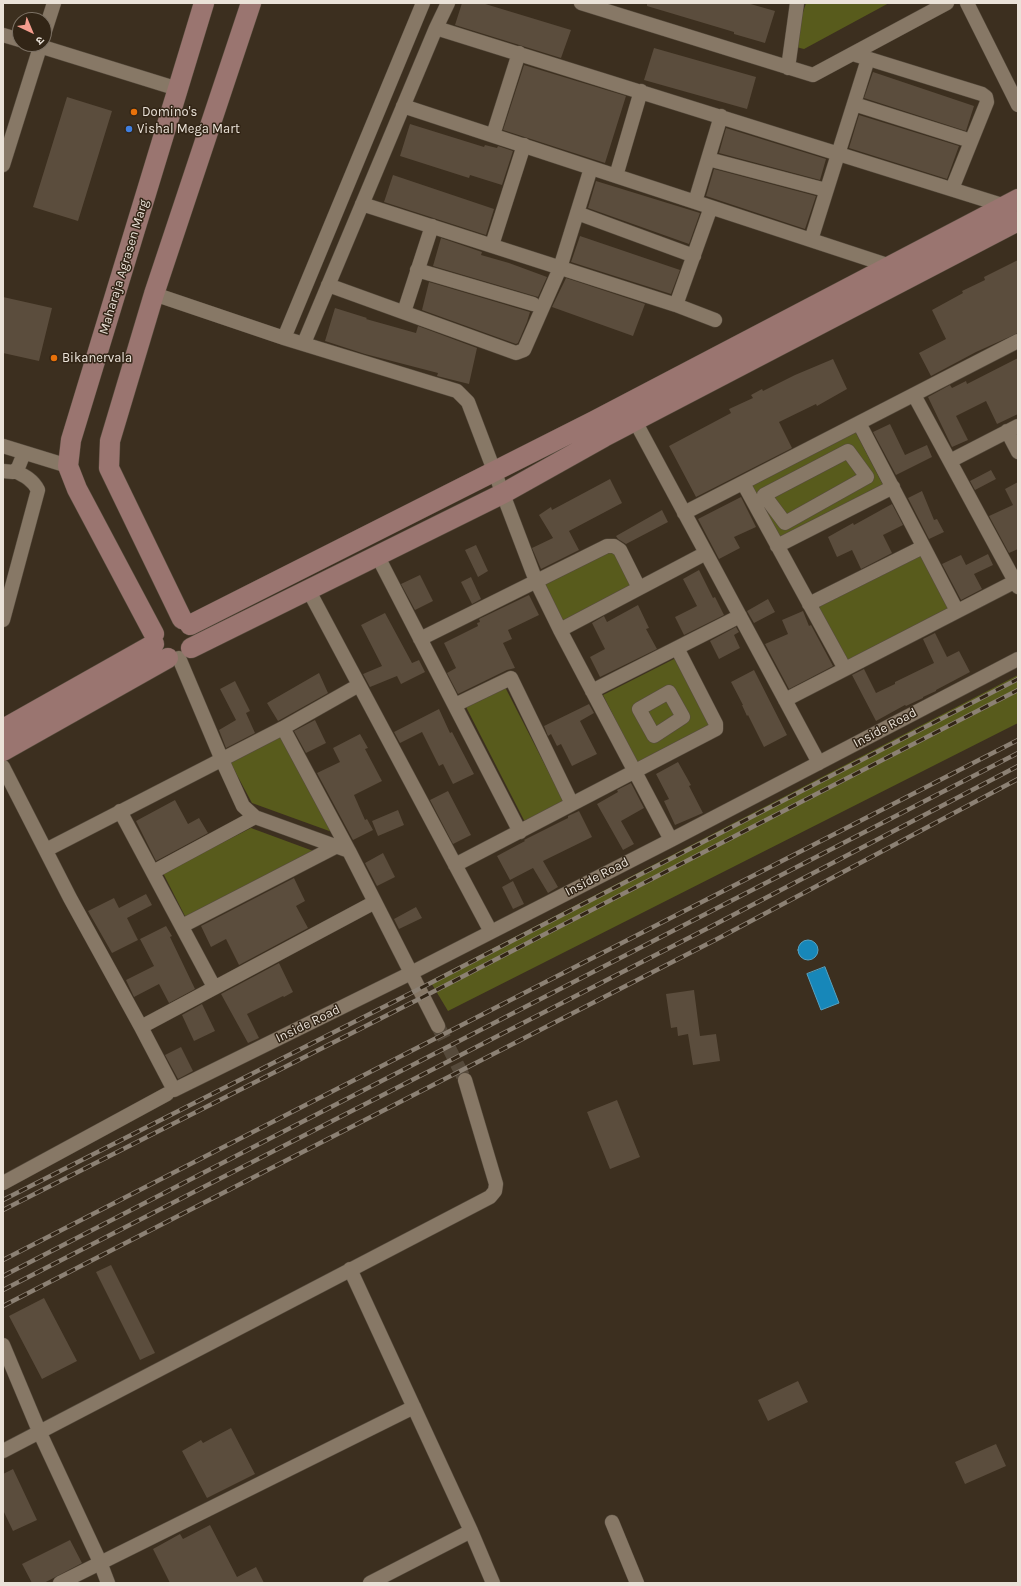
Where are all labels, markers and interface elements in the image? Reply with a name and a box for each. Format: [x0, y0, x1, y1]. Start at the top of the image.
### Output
north arrow [12, 12, 52, 52]
text: उ [33, 33, 47, 47]
place label: Domino's [142, 104, 197, 120]
marker: Domino's [129, 107, 139, 117]
place label: Vishal Mega Mart [137, 121, 240, 137]
marker: Vishal Mega Mart [124, 124, 134, 134]
street label: Maharaja Agrasen Marg [96, 198, 152, 336]
place label: Bikanervala [62, 350, 132, 366]
marker: Bikanervala [49, 353, 59, 363]
street label: Inside Road [851, 705, 919, 751]
street label: Inside Road [562, 854, 632, 900]
street label: Inside Road [273, 1002, 343, 1046]

